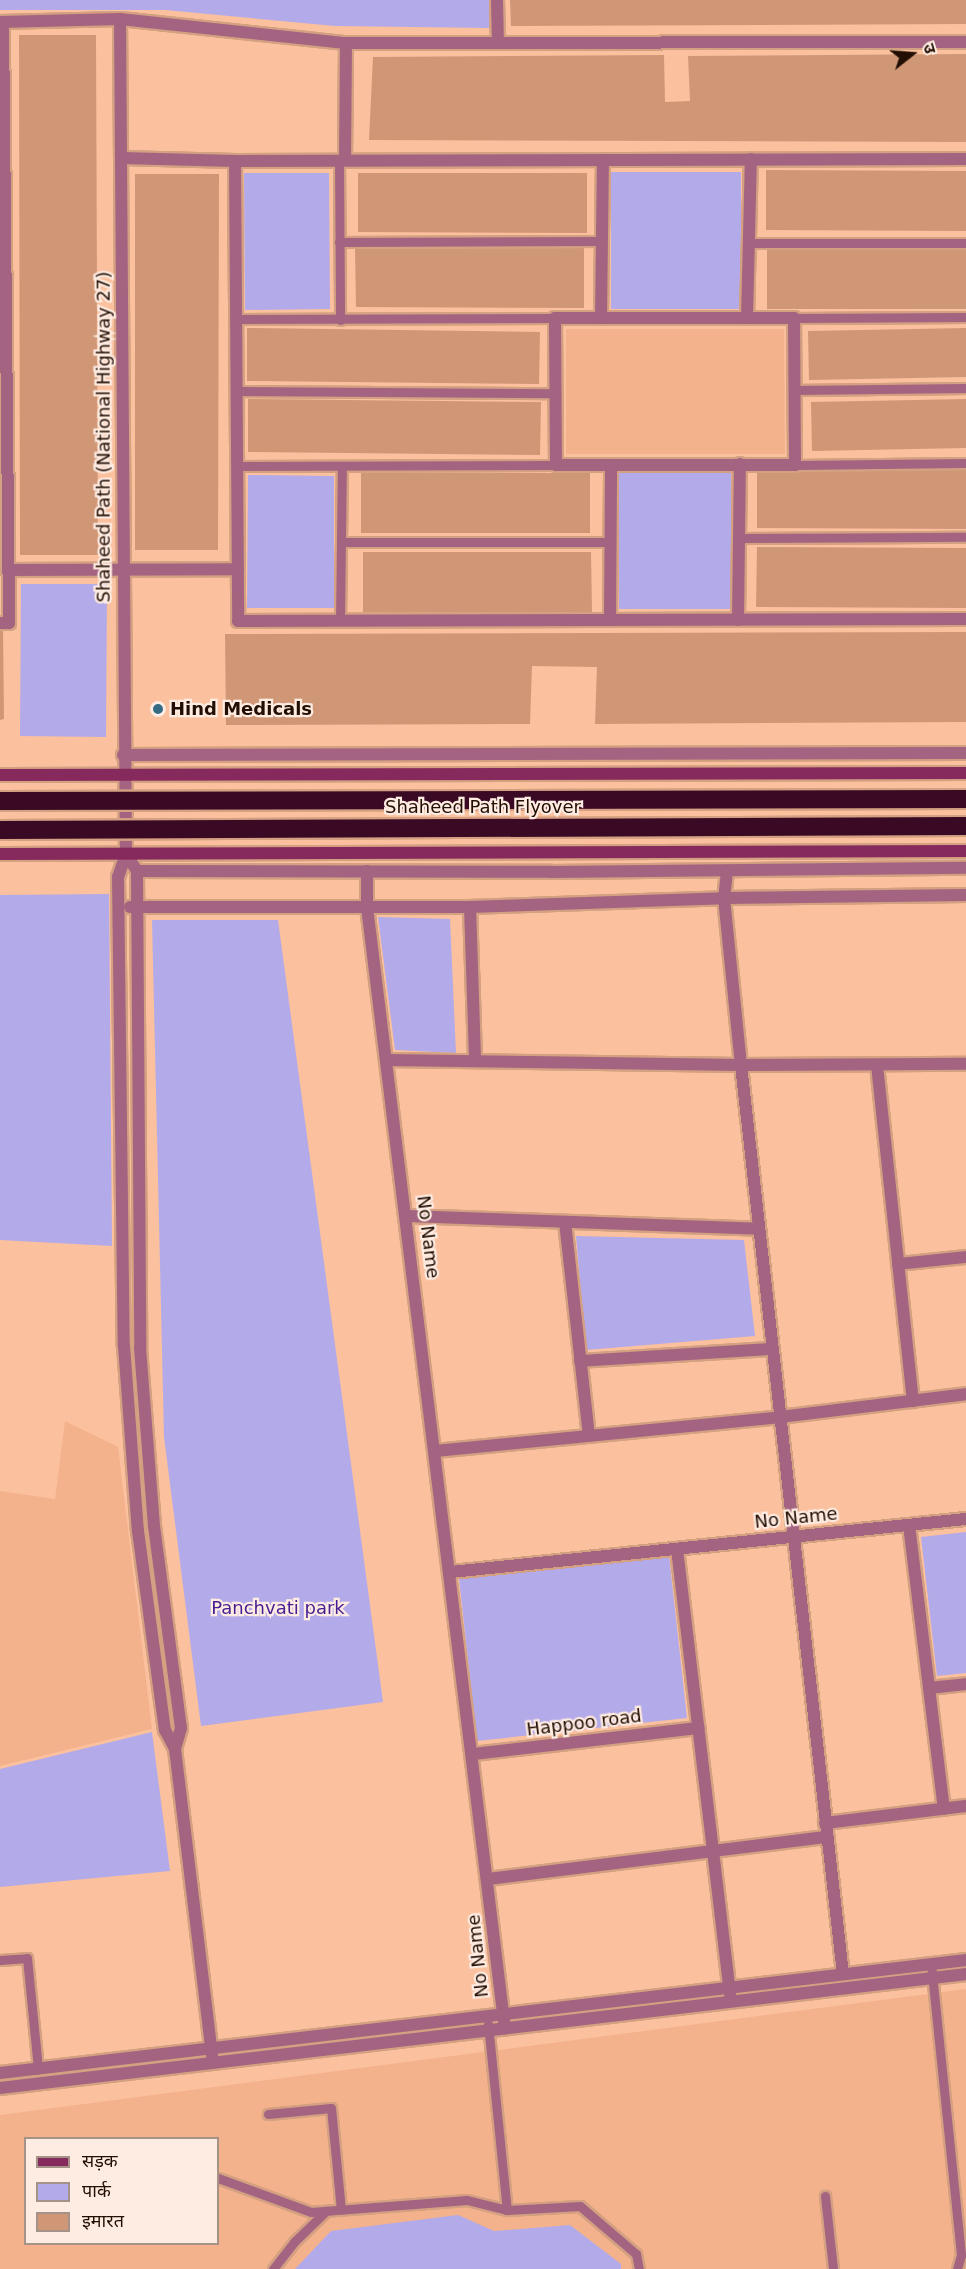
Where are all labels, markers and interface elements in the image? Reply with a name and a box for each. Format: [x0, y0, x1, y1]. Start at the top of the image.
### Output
north arrow [882, 24, 942, 84]
text: उ [919, 41, 940, 56]
street label: Shaheed Path (National Highway 27) [93, 271, 115, 603]
place label: Hind Medicals [170, 698, 312, 720]
marker: Hind Medicals [151, 702, 165, 716]
street label: Shaheed Path Flyover [385, 796, 581, 818]
street label: No Name [412, 1194, 444, 1280]
street label: No Name [753, 1503, 839, 1533]
park label: Panchvati park [211, 1597, 345, 1619]
street label: Happoo road [525, 1705, 643, 1741]
street label: No Name [463, 1913, 493, 1999]
legend [24, 2137, 219, 2245]
text: सड़क [82, 2150, 118, 2171]
text: पार्क [82, 2180, 111, 2201]
text: इमारत [82, 2210, 124, 2231]

